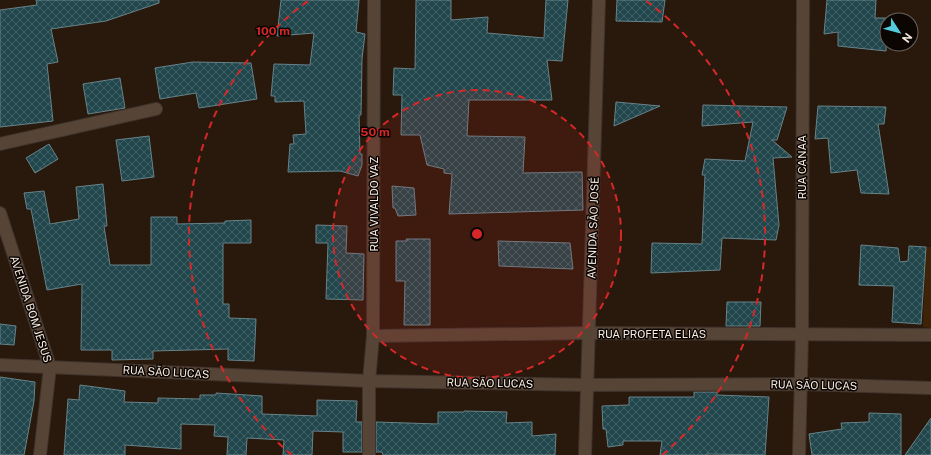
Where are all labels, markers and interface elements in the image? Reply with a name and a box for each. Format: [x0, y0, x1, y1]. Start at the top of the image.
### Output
north arrow [879, 12, 919, 52]
text: 100 m [256, 24, 290, 38]
text: N [900, 31, 914, 45]
text: 50 m [360, 125, 390, 139]
street label: RUA CANAA [796, 135, 808, 199]
street label: RUA VIVALDO VAZ [368, 157, 380, 251]
street label: AVENIDA SÃO JOSÉ [584, 177, 601, 279]
centre of rings [470, 227, 484, 241]
street label: AVENIDA BOM JESUS [8, 254, 54, 364]
street label: RUA PROFETA ELIAS [598, 328, 706, 340]
street label: RUA SÃO LUCAS [122, 364, 210, 380]
street label: RUA SÃO LUCAS [447, 376, 533, 390]
street label: RUA SÃO LUCAS [771, 378, 857, 392]

